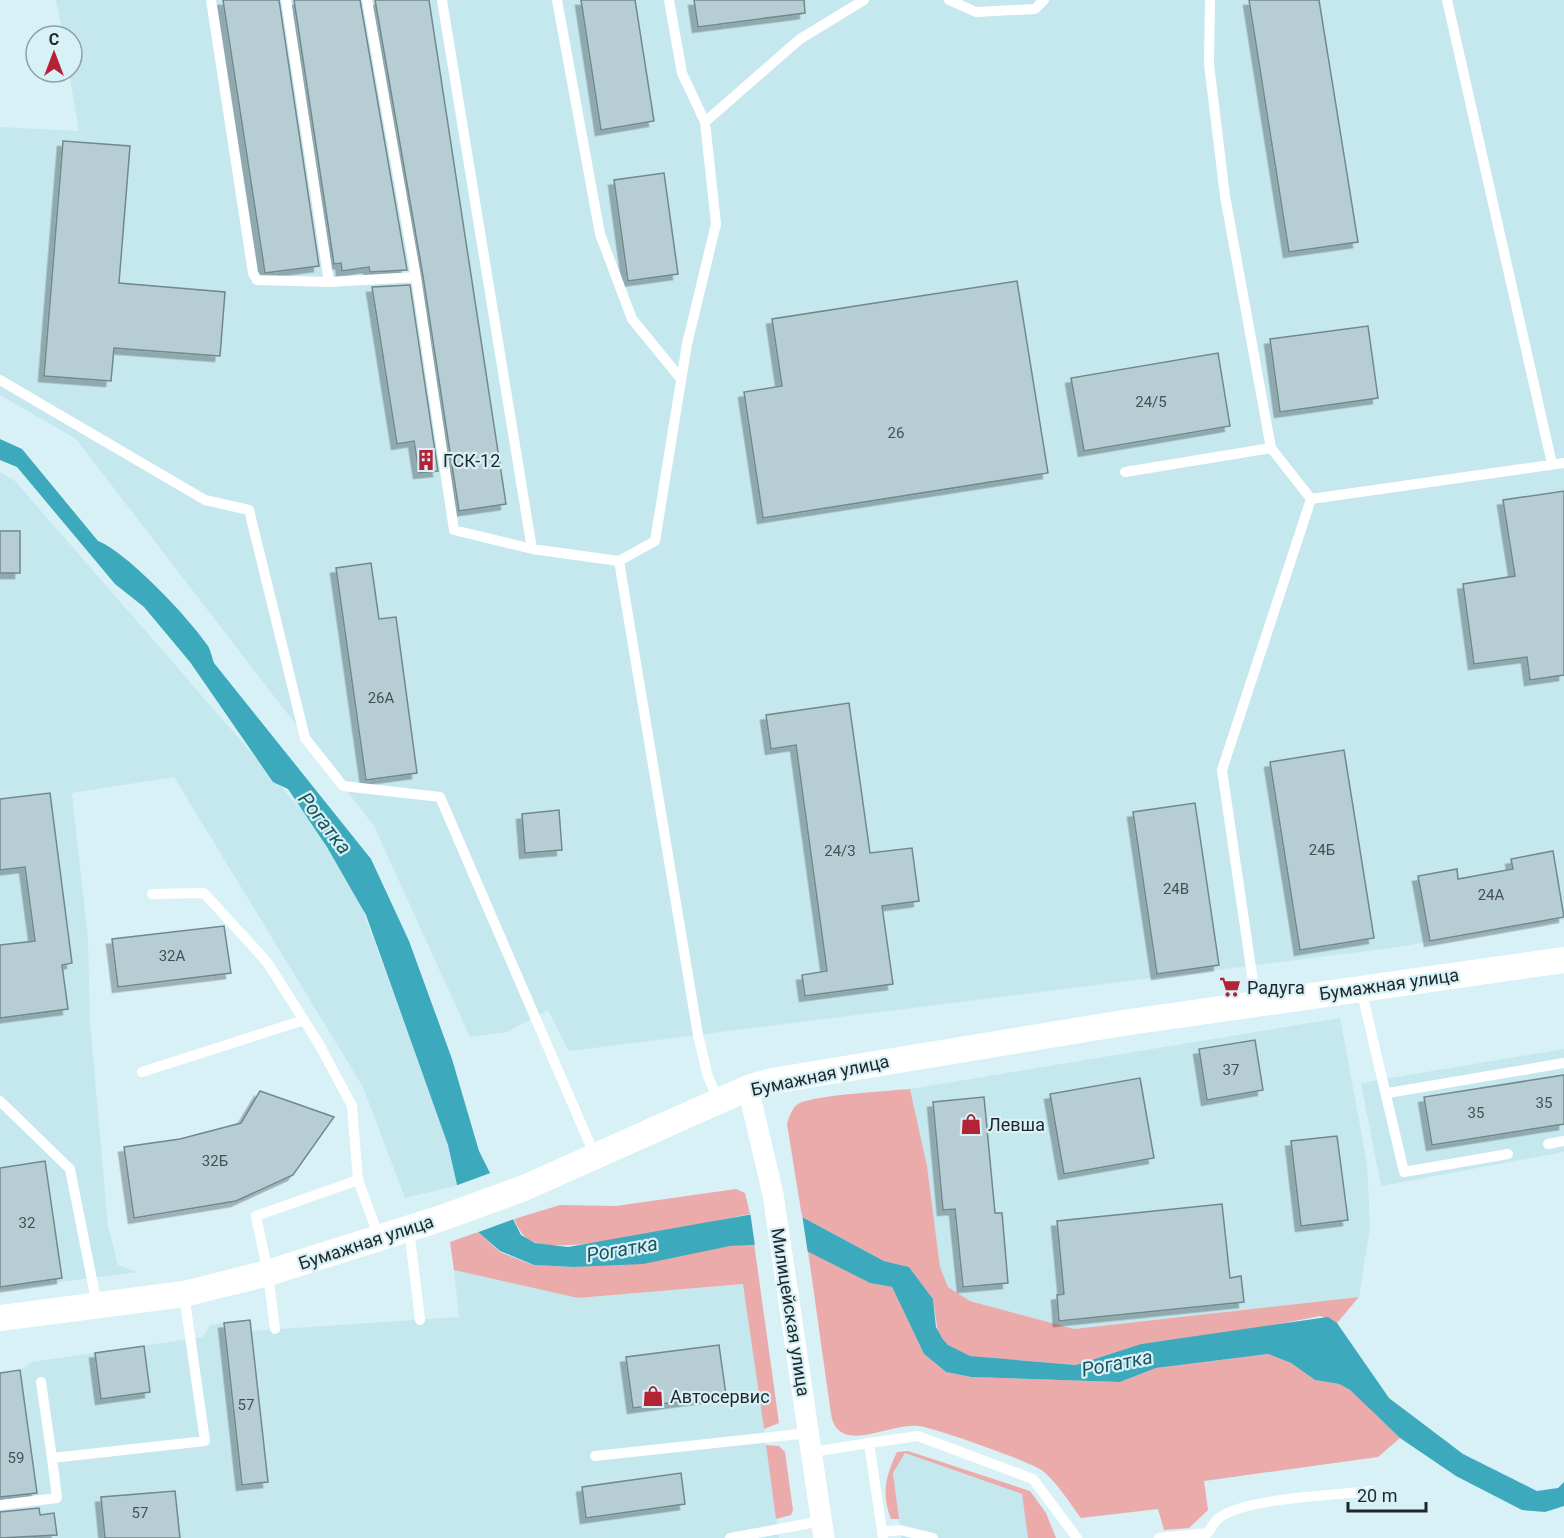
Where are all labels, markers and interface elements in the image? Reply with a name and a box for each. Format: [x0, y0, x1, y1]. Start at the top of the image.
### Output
north arrow [24, 24, 84, 84]
text: С [49, 30, 59, 49]
house number: 24/5 [1135, 393, 1167, 411]
house number: 26 [888, 424, 904, 442]
building icon: ГСК-12 [414, 448, 438, 472]
place label: ГСК-12 [443, 450, 500, 471]
house number: 26А [368, 689, 395, 707]
water label: Рогатка [293, 787, 357, 859]
house number: 24Б [1309, 841, 1335, 859]
house number: 24/3 [824, 842, 856, 860]
house number: 24В [1163, 880, 1189, 898]
house number: 24А [1478, 886, 1505, 904]
house number: 32А [159, 947, 186, 965]
street label: Бумажная улица [1318, 964, 1460, 1004]
supermarket icon: Радуга [1218, 975, 1242, 999]
place label: Радуга [1247, 977, 1305, 998]
street label: Бумажная улица [749, 1050, 891, 1100]
house number: 37 [1223, 1061, 1239, 1079]
house number: 35 [1536, 1094, 1552, 1112]
house number: 35 [1468, 1104, 1484, 1122]
shop icon: Левша [959, 1112, 983, 1136]
place label: Левша [988, 1114, 1045, 1135]
house number: 32Б [202, 1152, 228, 1170]
street label: Бумажная улица [296, 1210, 436, 1274]
house number: 32 [19, 1214, 35, 1232]
street label: Милицейская улица [767, 1226, 815, 1398]
water label: Рогатка [584, 1231, 660, 1267]
water label: Рогатка [1079, 1344, 1155, 1382]
shop icon: Автосервис [641, 1384, 665, 1408]
place label: Автосервис [670, 1386, 770, 1407]
house number: 57 [238, 1396, 254, 1414]
house number: 59 [8, 1449, 24, 1467]
scale bar [1348, 1475, 1426, 1513]
text: 20 m [1357, 1485, 1397, 1506]
house number: 57 [132, 1504, 148, 1522]

